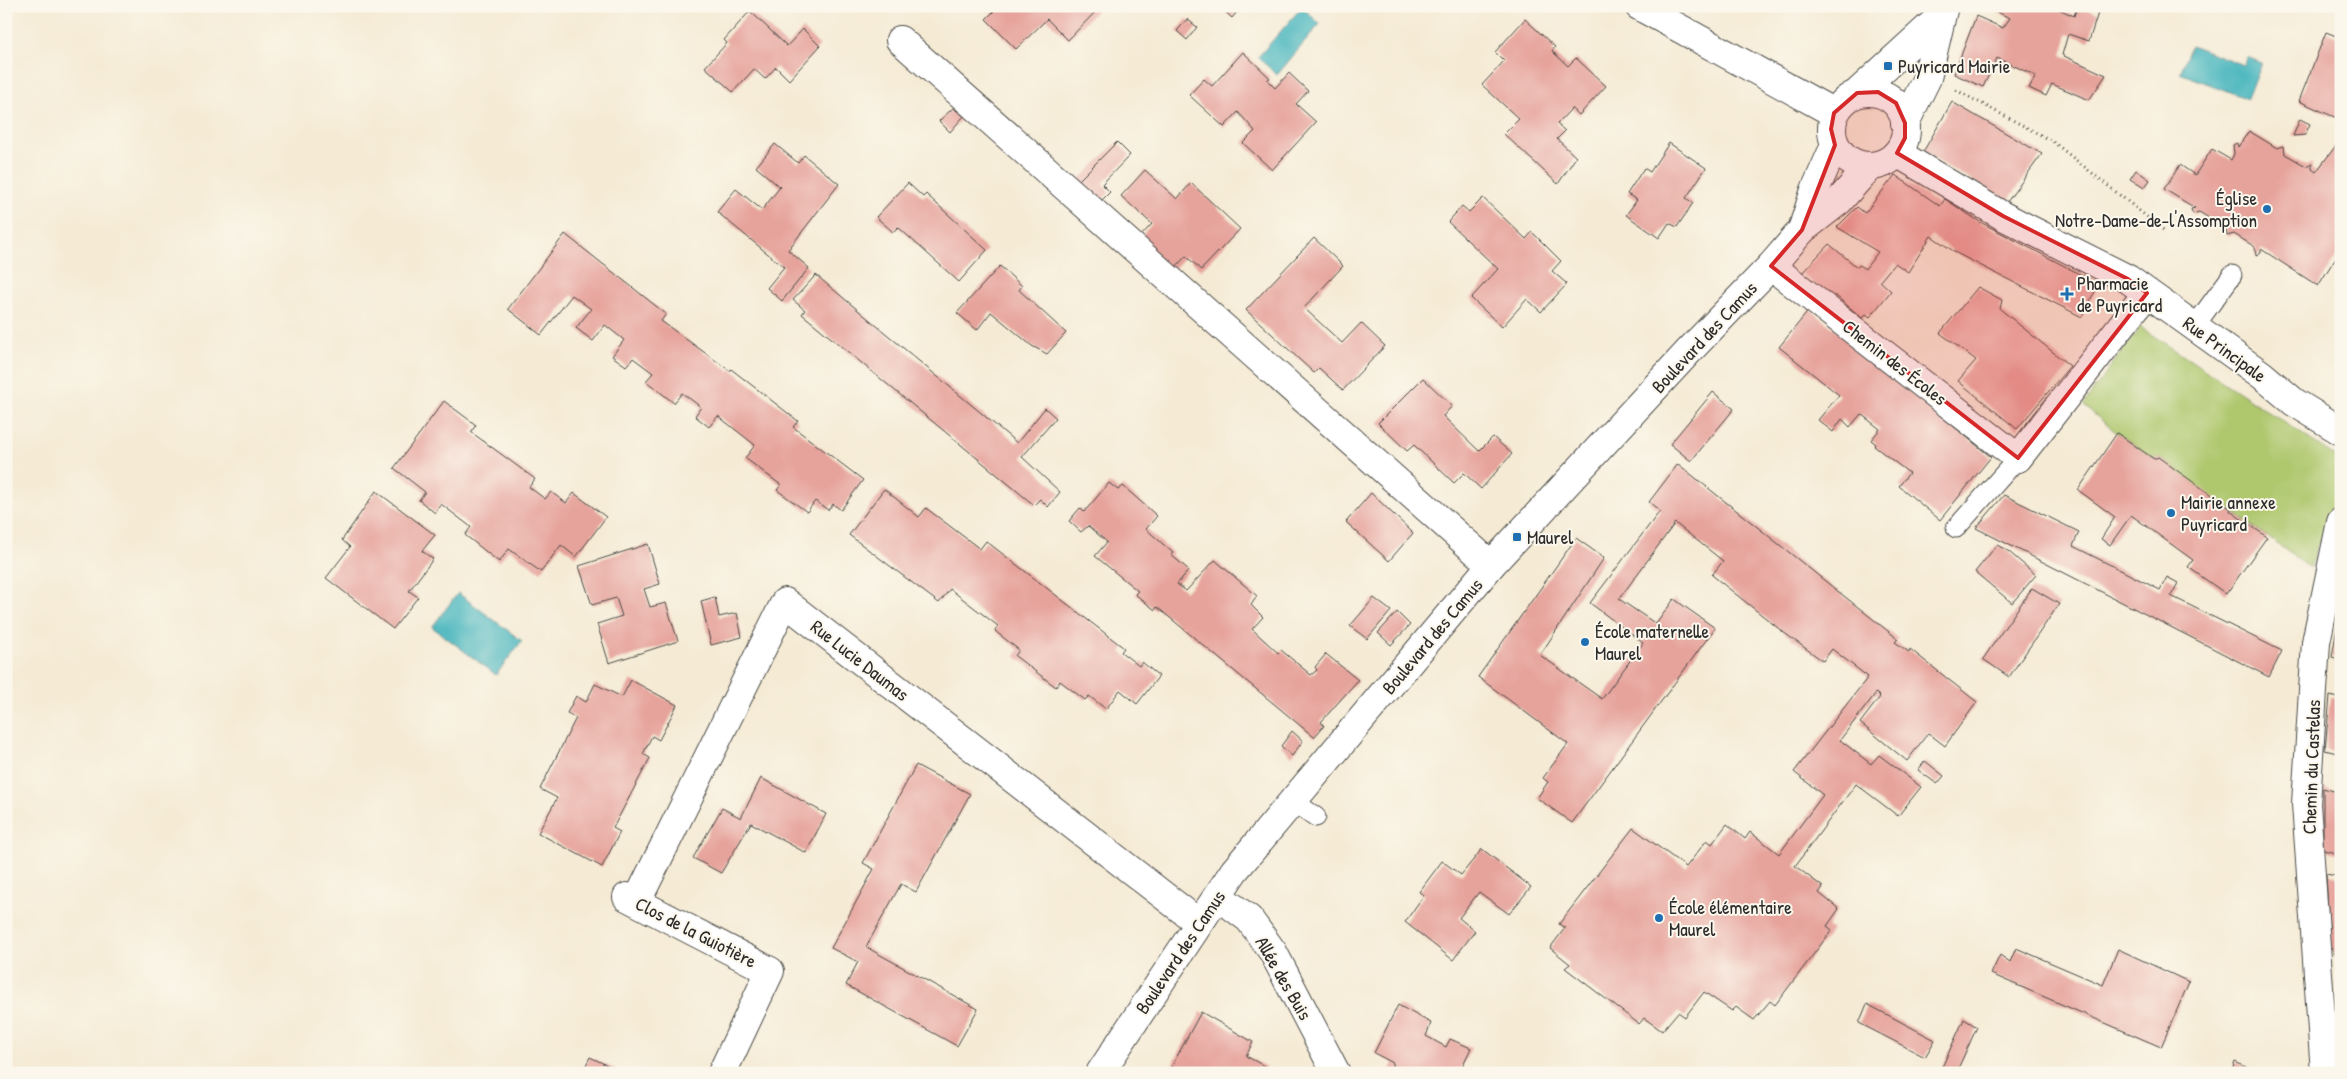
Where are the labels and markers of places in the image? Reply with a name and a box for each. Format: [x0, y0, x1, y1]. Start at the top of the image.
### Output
place label: Puyricard Mairie [1898, 53, 2011, 79]
marker: Puyricard Mairie [1882, 60, 1894, 72]
place label: Église Notre-Dame-de-l'Assomption [2055, 185, 2257, 233]
marker: Église Notre-Dame-de-l'Assomption [2261, 203, 2273, 215]
place label: Pharmacie de Puyricard [2077, 270, 2163, 318]
marker: Pharmacie de Puyricard [2061, 288, 2073, 300]
place label: Mairie annexe Puyricard [2181, 489, 2276, 537]
marker: Mairie annexe Puyricard [2165, 507, 2177, 519]
place label: Maurel [1527, 524, 1574, 550]
marker: Maurel [1511, 531, 1523, 543]
place label: École maternelle Maurel [1595, 618, 1710, 666]
marker: École maternelle Maurel [1579, 636, 1591, 648]
place label: École élémentaire Maurel [1669, 894, 1792, 942]
marker: École élémentaire Maurel [1653, 912, 1665, 924]

